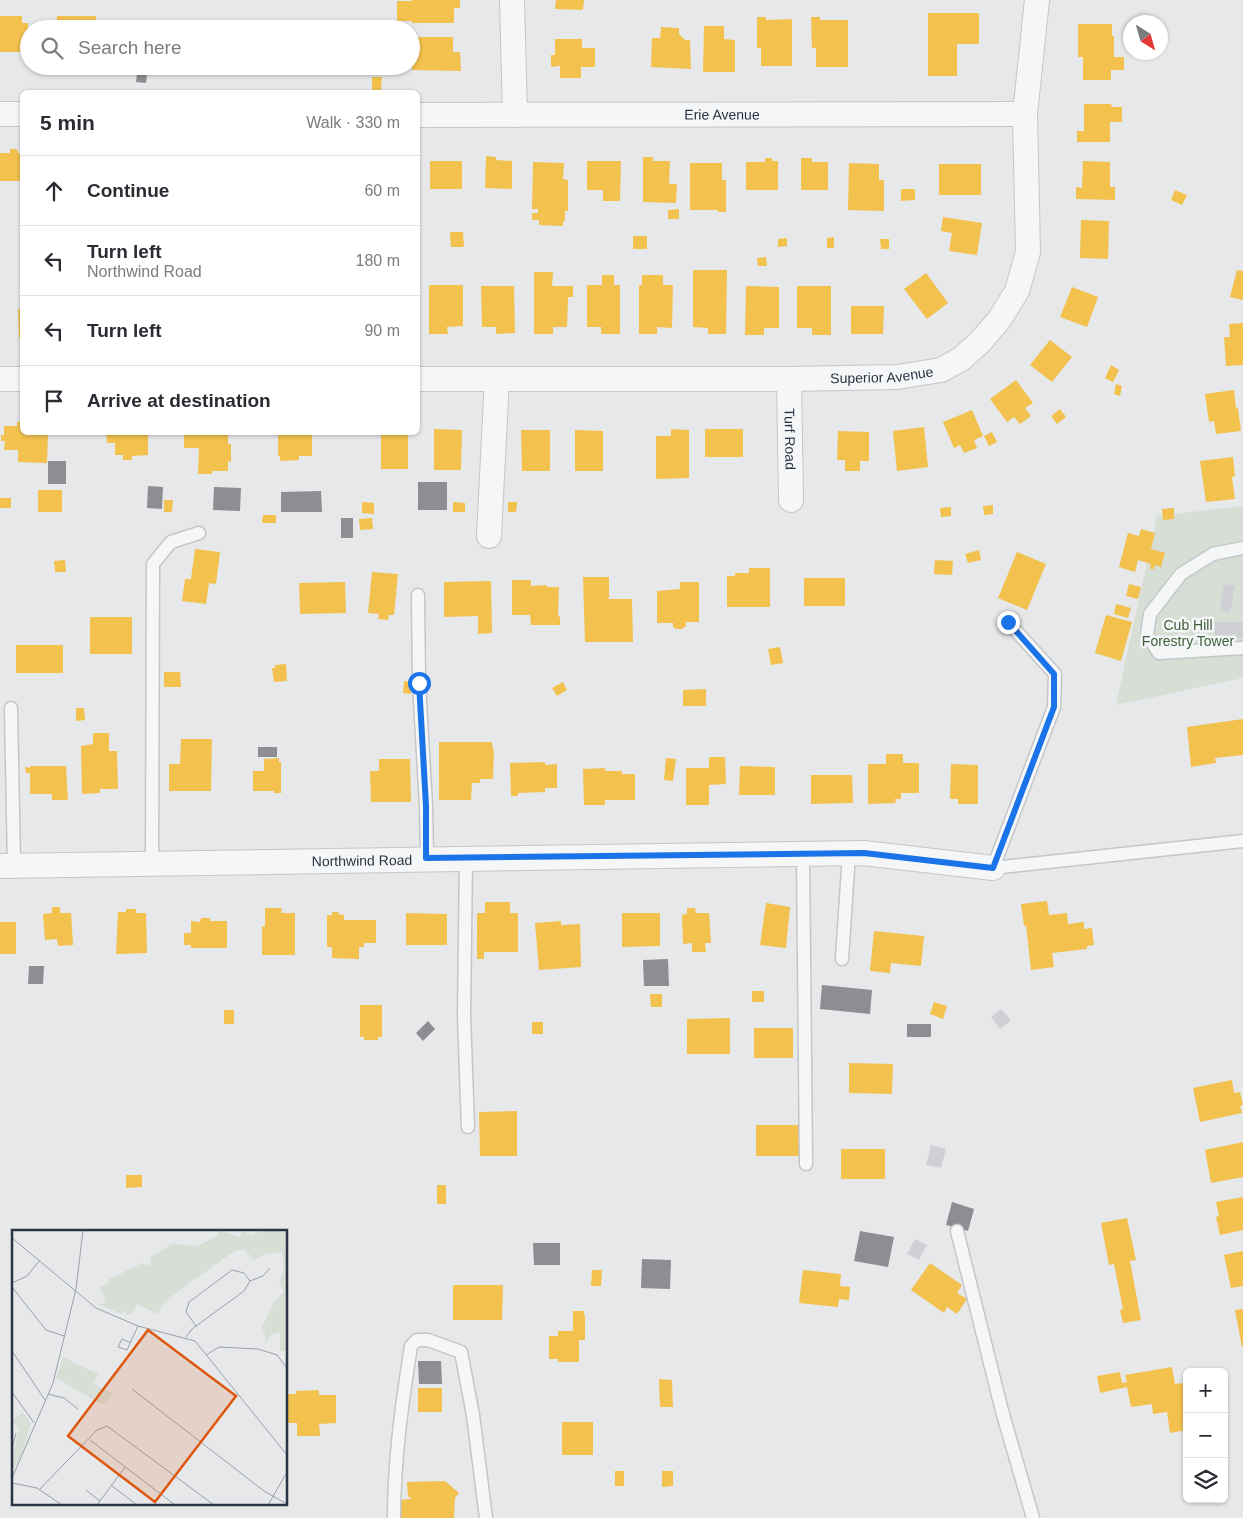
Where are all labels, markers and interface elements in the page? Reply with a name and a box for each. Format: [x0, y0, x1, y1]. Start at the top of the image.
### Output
north arrow [1123, 15, 1168, 60]
search box [20, 20, 420, 75]
icon: search [38, 34, 66, 62]
text: Search here [78, 37, 182, 58]
street label: Erie Avenue [684, 106, 760, 123]
text: 5 min [40, 111, 95, 134]
text: Walk · 330 m [306, 114, 400, 131]
icon: ahead [40, 177, 68, 205]
text: Continue [87, 180, 169, 201]
text: 60 m [364, 182, 400, 199]
text: Turn left [87, 241, 162, 262]
icon: left [40, 247, 68, 275]
text: 180 m [356, 252, 400, 269]
text: Northwind Road [87, 263, 202, 280]
icon: left [40, 317, 68, 345]
text: Turn left [87, 320, 162, 341]
text: 90 m [364, 322, 400, 339]
street label: Superior Avenue [830, 363, 935, 386]
icon: arrive [40, 387, 68, 415]
text: Arrive at destination [87, 390, 271, 411]
street label: Turf Road [781, 408, 799, 470]
route end [997, 611, 1020, 634]
park label: Cub Hill Forestry Tower [1142, 617, 1234, 649]
route start [408, 672, 431, 695]
street label: Northwind Road [312, 852, 412, 869]
inset map [12, 1230, 288, 1506]
map controls [1183, 1368, 1228, 1503]
button: + [1183, 1368, 1228, 1413]
button: − [1183, 1413, 1228, 1458]
button: layers [1183, 1458, 1228, 1503]

